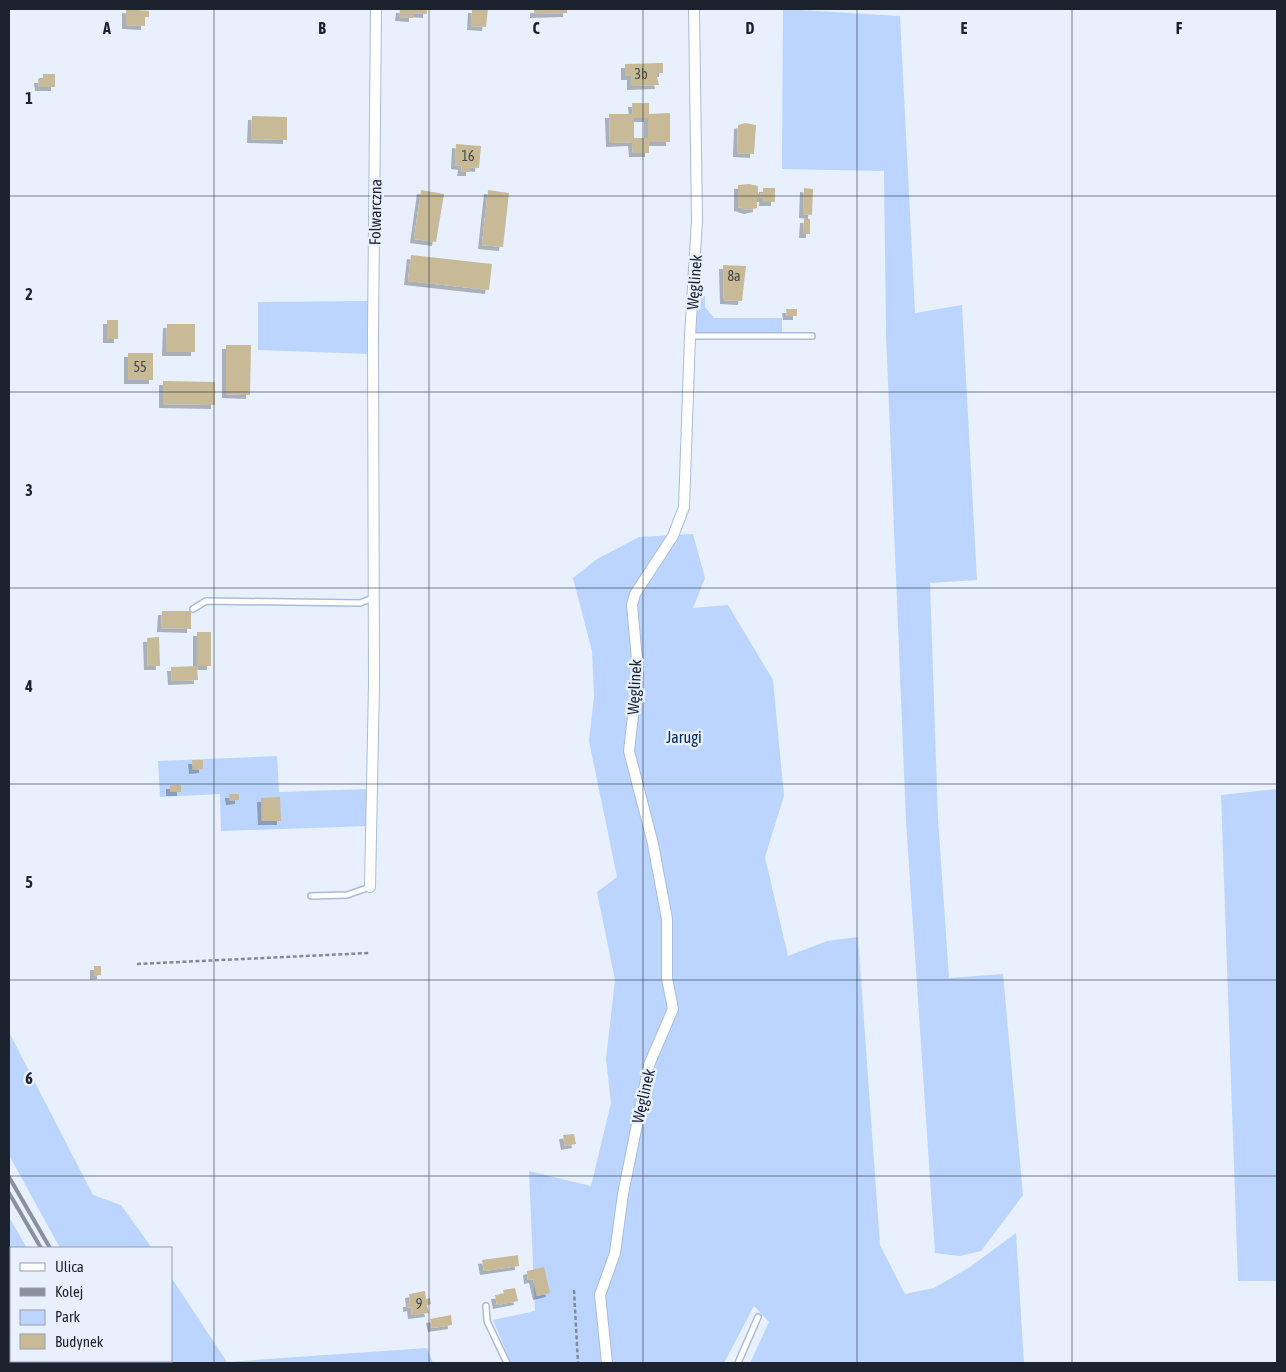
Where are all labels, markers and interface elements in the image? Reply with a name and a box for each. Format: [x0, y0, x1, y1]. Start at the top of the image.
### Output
text: A [102, 19, 111, 37]
text: B [318, 19, 326, 37]
text: C [532, 19, 540, 37]
text: D [746, 19, 755, 37]
text: E [961, 19, 968, 37]
text: F [1176, 19, 1183, 37]
house number: 3b [634, 66, 648, 82]
text: 1 [25, 89, 33, 107]
house number: 16 [461, 148, 475, 164]
street label: Folwarczna [365, 179, 385, 245]
street label: Węglinek [683, 254, 706, 310]
house number: 8a [727, 268, 741, 284]
text: 2 [25, 285, 33, 303]
house number: 55 [133, 359, 147, 375]
text: 3 [25, 481, 33, 499]
street label: Węglinek [624, 659, 645, 715]
text: 4 [24, 677, 33, 695]
park label: Jarugi [666, 728, 702, 747]
text: 5 [25, 873, 33, 891]
street label: Węglinek [628, 1067, 659, 1125]
text: 6 [25, 1069, 33, 1087]
legend [10, 1247, 172, 1362]
text: Ulica [55, 1258, 84, 1275]
text: Kolej [55, 1283, 83, 1300]
house number: 9 [416, 1296, 422, 1312]
text: Park [55, 1308, 80, 1325]
text: Budynek [55, 1333, 104, 1350]

